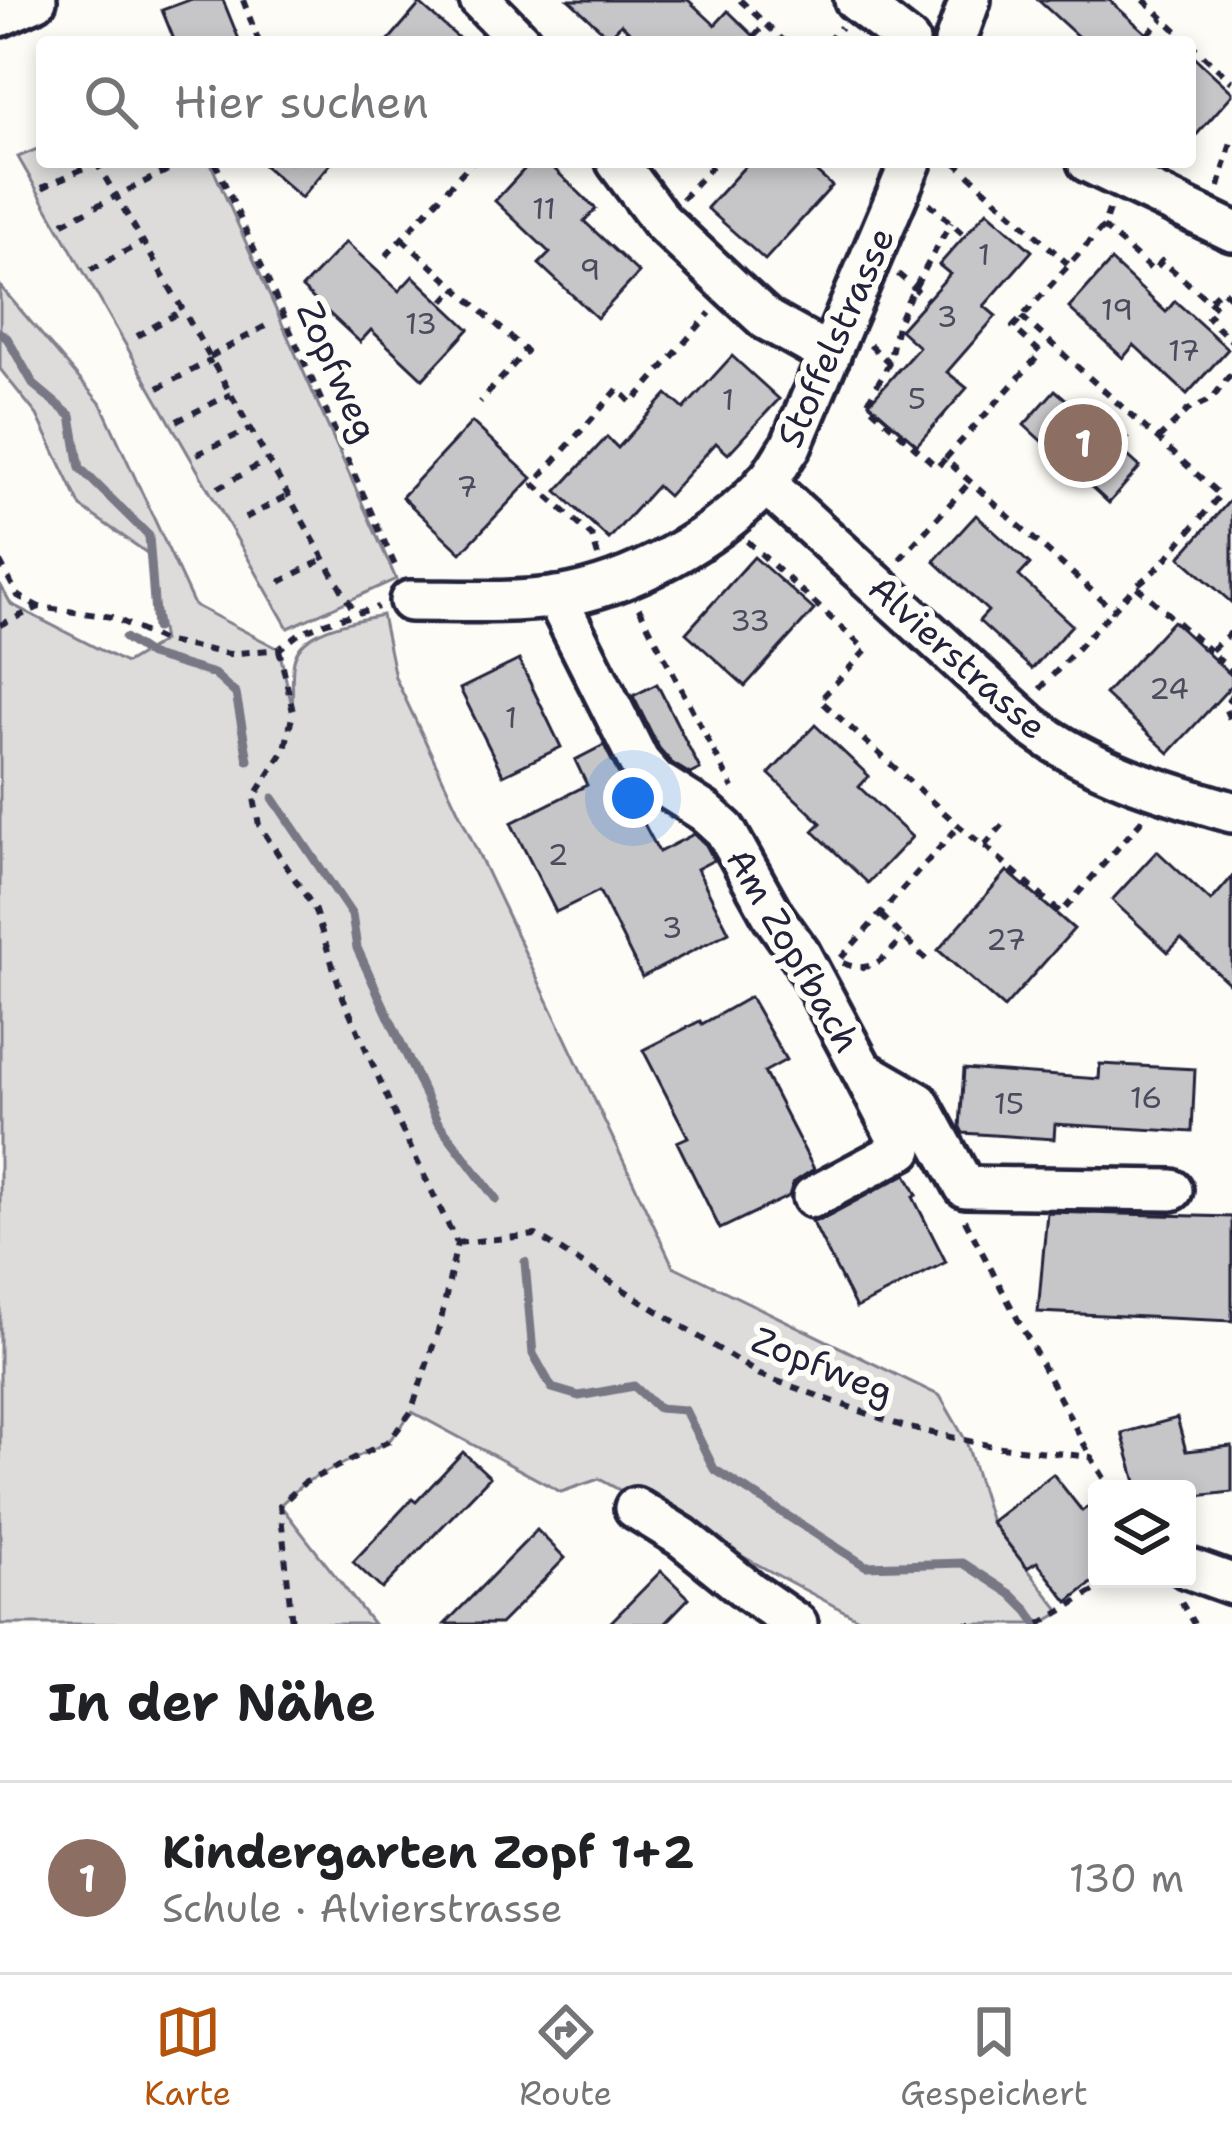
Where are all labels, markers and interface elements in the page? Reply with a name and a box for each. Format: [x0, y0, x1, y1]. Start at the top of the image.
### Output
search box [36, 36, 1196, 168]
icon: search [78, 69, 144, 135]
text: Hier suchen [174, 72, 429, 132]
house number: 11 [532, 188, 556, 229]
street label: Stoffelstrasse [765, 219, 906, 455]
house number: 1 [978, 234, 990, 275]
house number: 9 [580, 249, 601, 290]
house number: 19 [1101, 289, 1133, 330]
street label: Zopfweg [285, 293, 390, 449]
house number: 3 [937, 296, 958, 337]
house number: 13 [405, 303, 437, 344]
house number: 17 [1168, 330, 1200, 371]
house number: 5 [908, 378, 926, 419]
house number: 1 [722, 379, 734, 420]
pin: 1 [1044, 398, 1122, 488]
house number: 7 [457, 466, 478, 507]
street label: Alvierstrasse [858, 564, 1057, 751]
house number: 33 [730, 600, 770, 641]
house number: 24 [1149, 668, 1189, 709]
house number: 1 [505, 697, 517, 738]
your location [603, 768, 663, 828]
house number: 2 [548, 834, 569, 875]
street label: Am Zopfbach [715, 839, 872, 1061]
house number: 3 [662, 907, 683, 948]
house number: 27 [986, 919, 1026, 960]
house number: 16 [1130, 1077, 1162, 1118]
house number: 15 [994, 1083, 1024, 1124]
street label: Zopfweg [745, 1315, 901, 1416]
map controls [1088, 1480, 1196, 1588]
button: layers [1088, 1480, 1196, 1588]
text: In der Nähe [48, 1668, 376, 1736]
text: Kindergarten Zopf 1+2 [162, 1822, 694, 1882]
text: 1 [78, 1852, 96, 1904]
text: 130 m [1069, 1852, 1184, 1904]
text: Schule · Alvierstrasse [162, 1882, 563, 1934]
tab: Karte [144, 1999, 231, 2116]
tab: Route [519, 1999, 612, 2116]
tab: Gespeichert [900, 1999, 1088, 2116]

